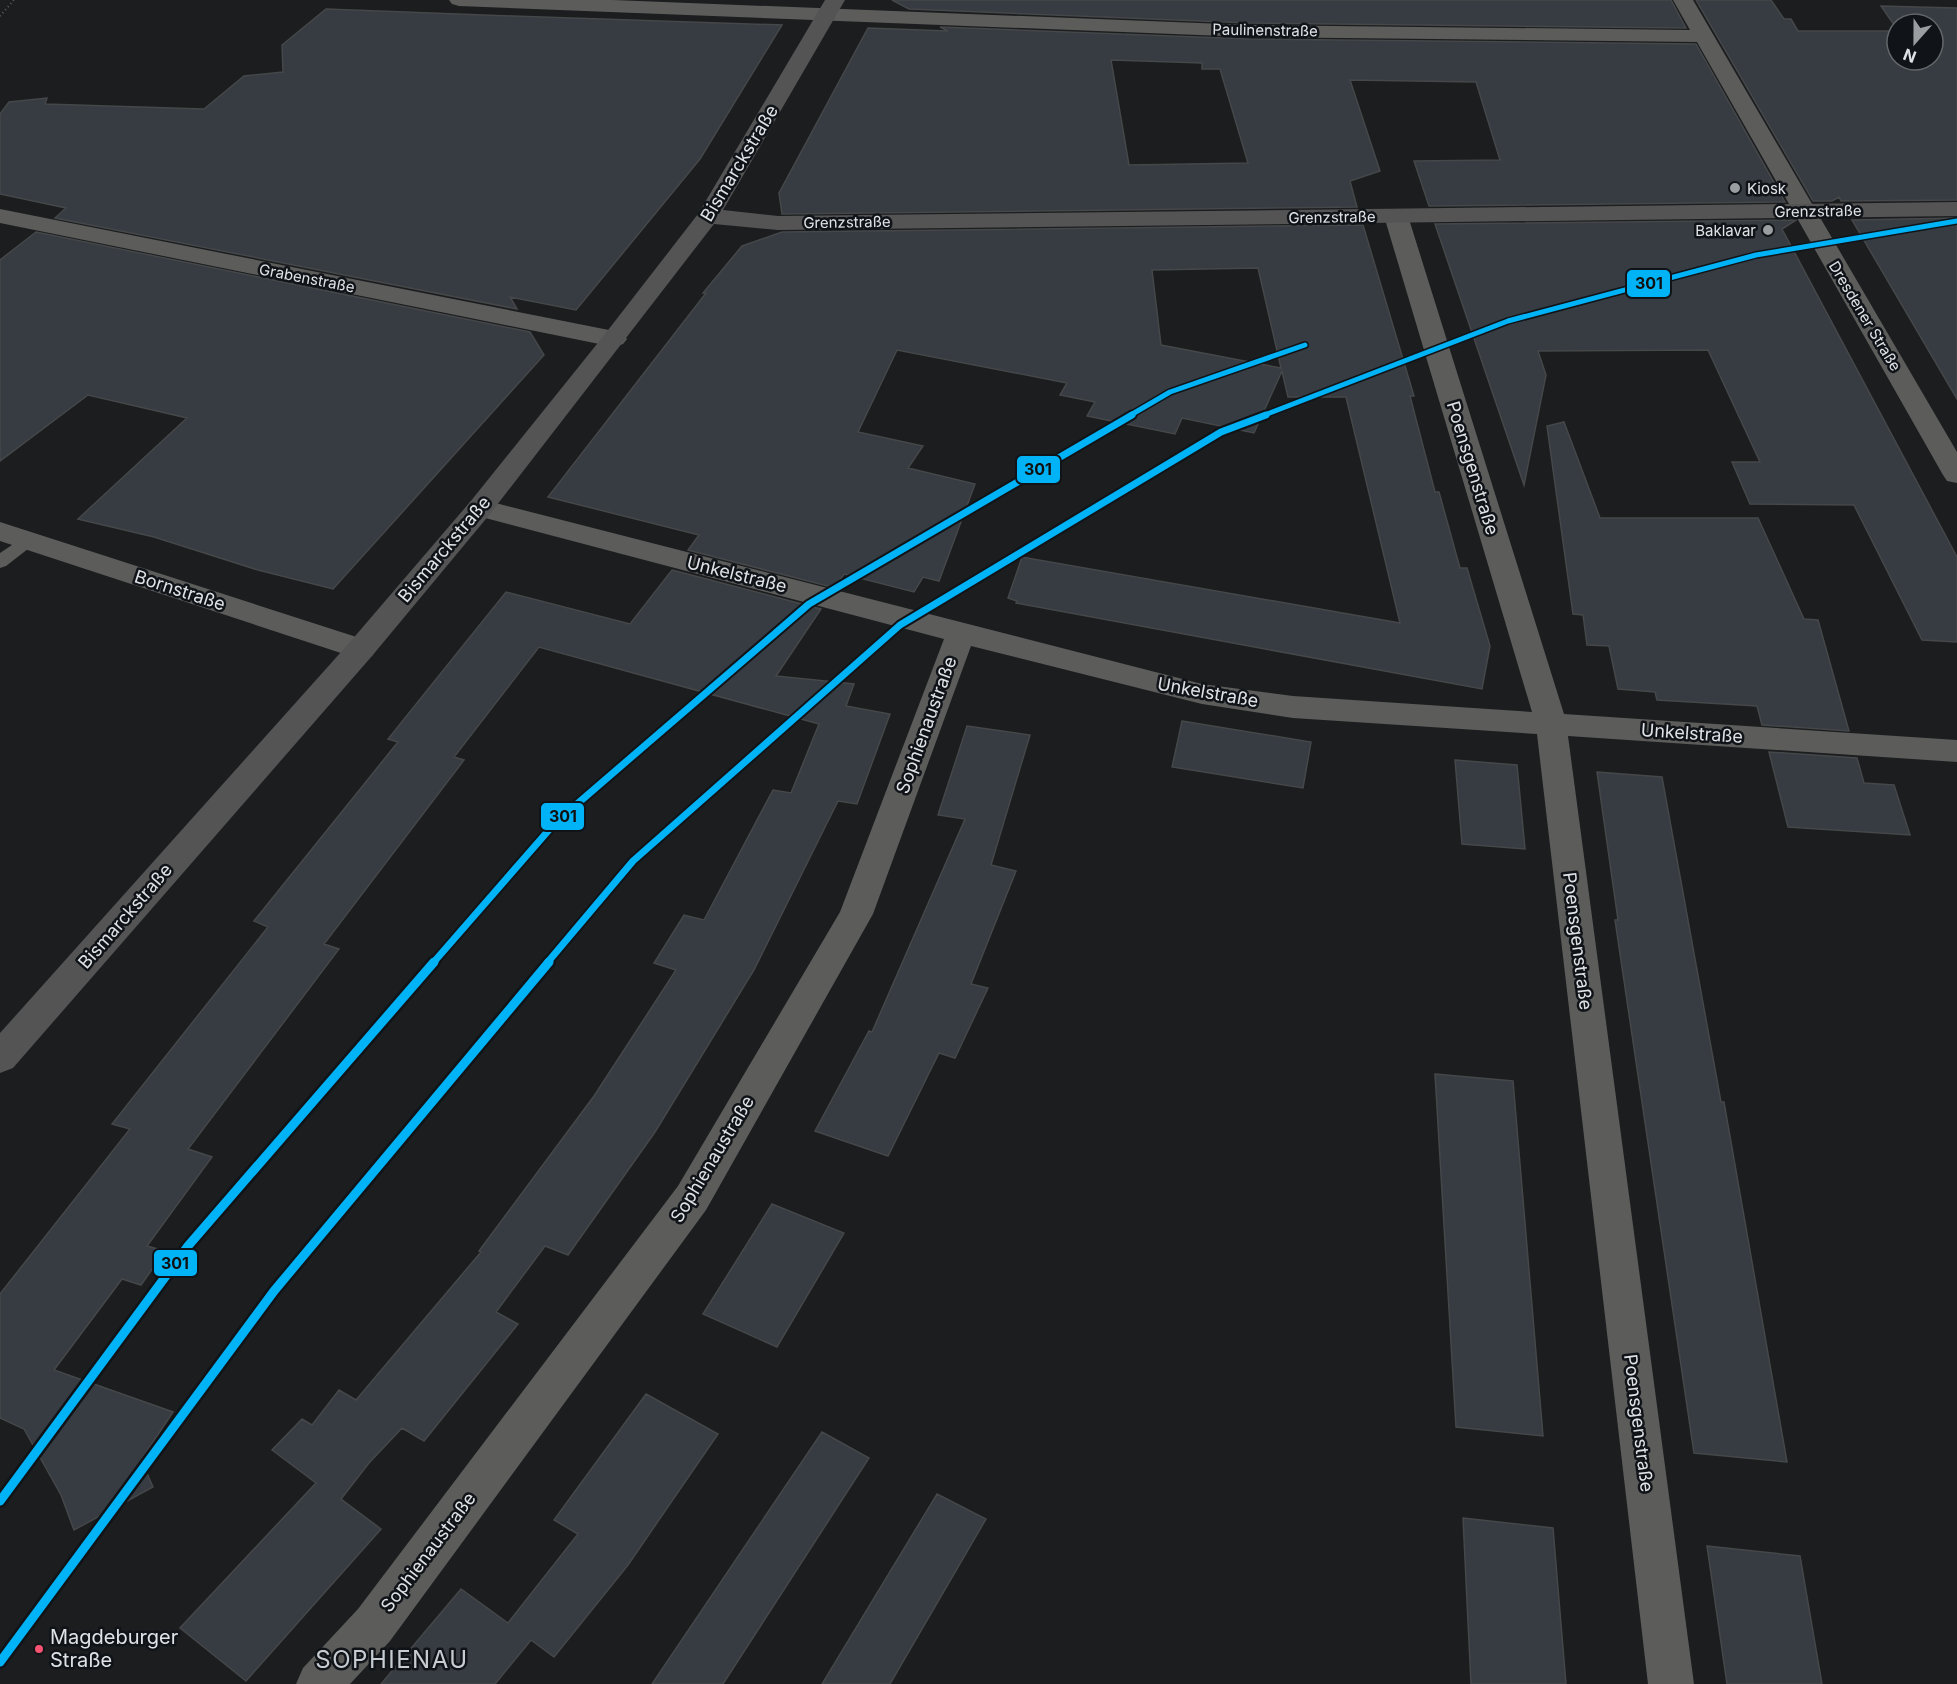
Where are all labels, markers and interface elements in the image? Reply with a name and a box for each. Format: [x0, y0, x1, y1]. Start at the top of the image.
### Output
north arrow [1885, 12, 1945, 72]
street label: Paulinenstraße [1212, 20, 1318, 40]
text: N [1900, 44, 1919, 68]
street label: Bismarckstraße [696, 101, 782, 225]
place label: Kiosk [1747, 179, 1787, 198]
marker: Kiosk [1728, 181, 1742, 195]
street label: Grenzstraße [1774, 201, 1862, 221]
street label: Grenzstraße [1288, 207, 1376, 227]
street label: Grenzstraße [803, 212, 891, 232]
place label: Baklavar [1695, 221, 1756, 240]
marker: Baklavar [1761, 223, 1775, 237]
street label: Dresdener Straße [1825, 258, 1905, 374]
street label: Grabenstraße [258, 259, 356, 297]
line badge: 301 [1626, 269, 1671, 298]
text: 301 [1635, 273, 1663, 293]
street label: Poensgenstraße [1443, 399, 1503, 537]
line badge: 301 [1016, 455, 1061, 484]
text: 301 [1024, 459, 1052, 479]
street label: Bismarckstraße [394, 492, 494, 606]
street label: Unkelstraße [685, 551, 789, 597]
street label: Bornstraße [132, 565, 228, 615]
street label: Sophienaustraße [891, 654, 961, 796]
street label: Unkelstraße [1156, 673, 1260, 711]
street label: Unkelstraße [1640, 719, 1744, 747]
line badge: 301 [540, 802, 585, 831]
text: 301 [549, 806, 577, 826]
street label: Bismarckstraße [74, 859, 176, 973]
street label: Poensgenstraße [1559, 871, 1597, 1011]
street label: Sophienaustraße [666, 1092, 758, 1226]
line badge: 301 [153, 1249, 198, 1277]
text: 301 [161, 1253, 189, 1273]
street label: Poensgenstraße [1620, 1353, 1658, 1493]
street label: Sophienaustraße [376, 1488, 480, 1616]
place label: Magdeburger Straße [50, 1625, 179, 1672]
marker: Magdeburger Straße [33, 1643, 45, 1655]
district label: SOPHIENAU [315, 1645, 469, 1674]

